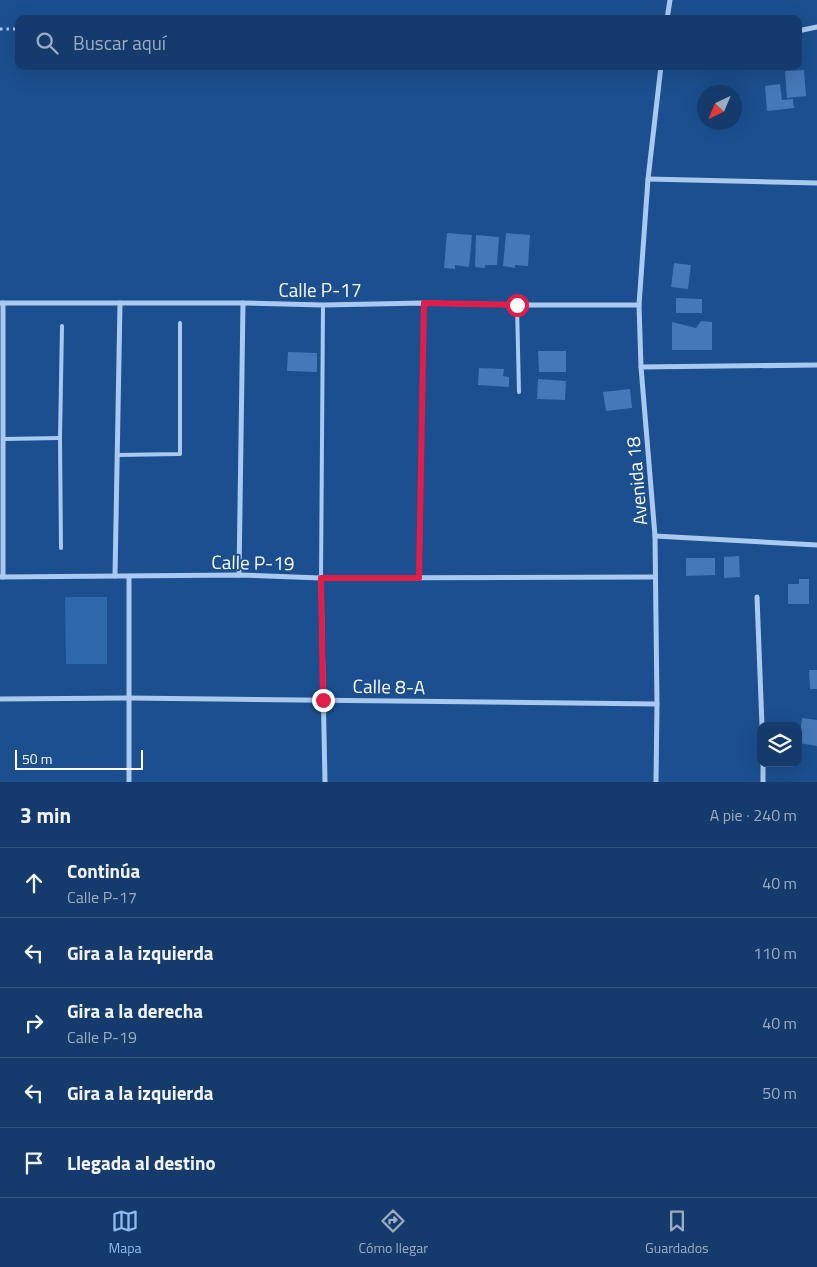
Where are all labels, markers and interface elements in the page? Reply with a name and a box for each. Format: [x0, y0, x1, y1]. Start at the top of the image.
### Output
search box [15, 15, 802, 70]
text: Buscar aquí [73, 28, 166, 57]
icon: search [33, 29, 61, 57]
north arrow [697, 85, 742, 130]
street label: Calle P-17 [278, 275, 362, 304]
route start [506, 294, 529, 317]
street label: Avenida 18 [618, 435, 654, 527]
street label: Calle P-19 [211, 547, 295, 577]
street label: Calle 8-A [352, 671, 426, 701]
route end [312, 689, 335, 712]
map controls [757, 722, 802, 767]
button: layers [757, 722, 802, 767]
scale bar [15, 747, 142, 770]
text: 50 m [22, 748, 52, 769]
text: 3 min [20, 799, 71, 831]
text: A pie · 240 m [710, 803, 797, 827]
text: Continúa [67, 856, 140, 885]
icon: ahead [20, 869, 48, 897]
text: 40 m [762, 871, 797, 895]
text: Calle P-17 [67, 885, 137, 909]
text: Gira a la izquierda [67, 938, 214, 967]
icon: left [20, 939, 48, 967]
text: 110 m [753, 941, 797, 965]
text: Gira a la derecha [67, 996, 203, 1025]
icon: right [20, 1009, 48, 1037]
text: 40 m [762, 1011, 797, 1035]
text: Calle P-19 [67, 1025, 137, 1049]
text: Gira a la izquierda [67, 1078, 214, 1107]
icon: left [20, 1079, 48, 1107]
text: 50 m [762, 1081, 797, 1105]
text: Llegada al destino [67, 1148, 216, 1177]
icon: arrive [20, 1149, 48, 1177]
tab: Mapa [108, 1207, 142, 1258]
tab: Cómo llegar [359, 1207, 428, 1258]
tab: Guardados [645, 1207, 709, 1258]

